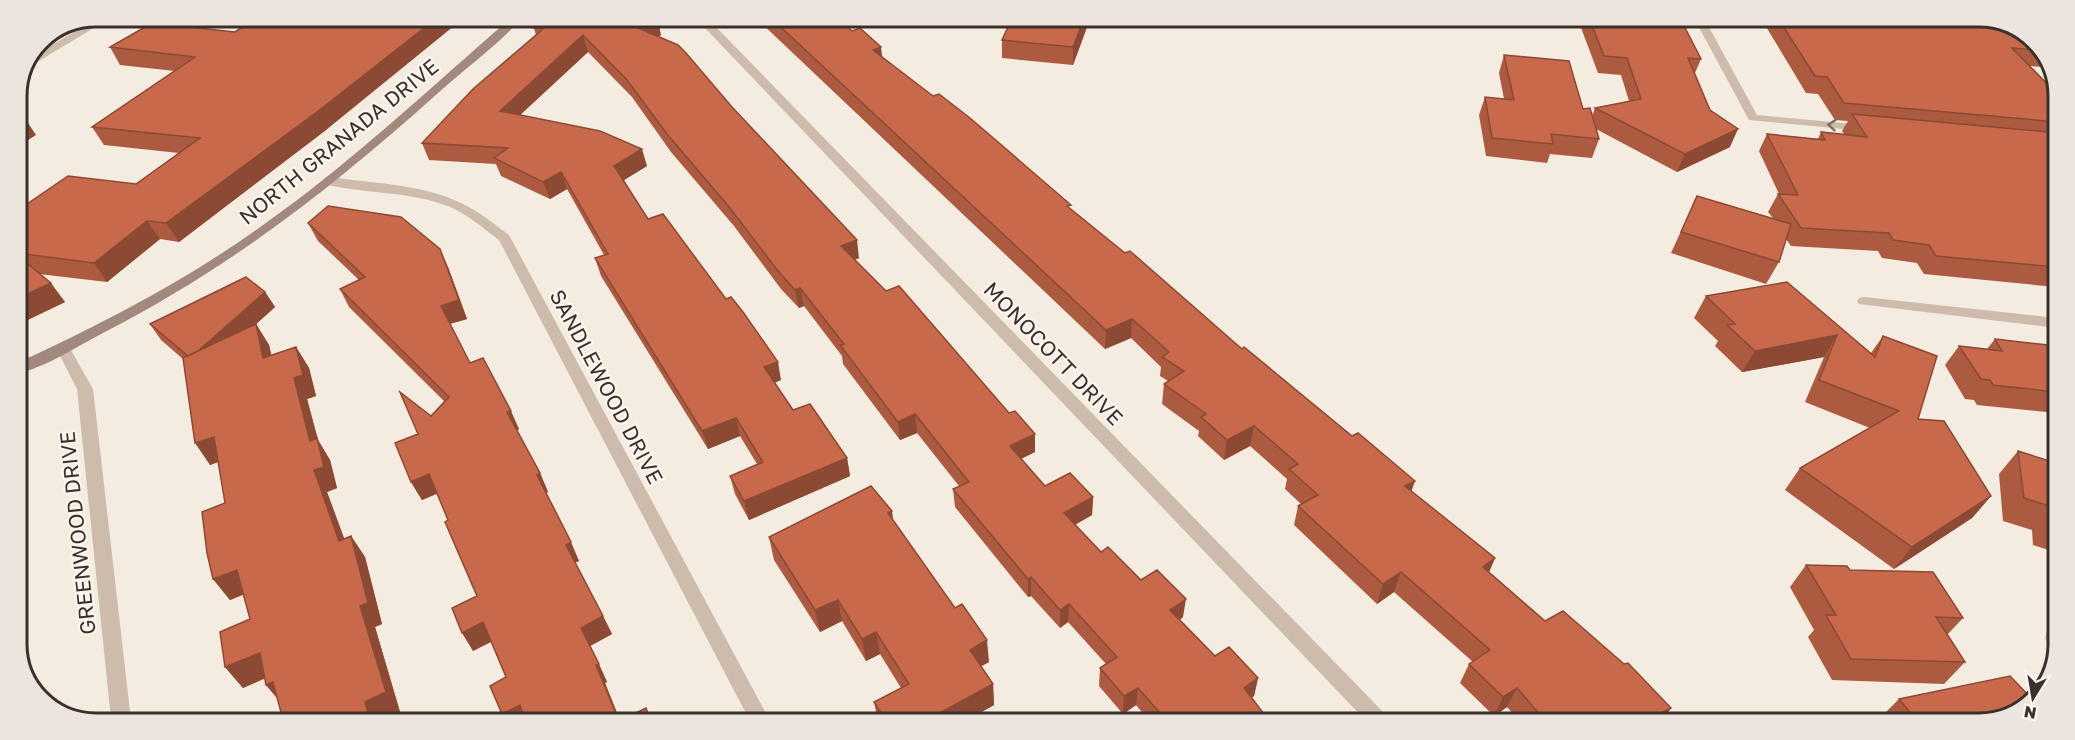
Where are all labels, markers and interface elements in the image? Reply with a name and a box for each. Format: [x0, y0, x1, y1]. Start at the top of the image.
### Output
street label: NORTH GRANADA DRIVE [233, 53, 443, 230]
one-way arrow [1828, 119, 1837, 132]
street label: MONOCOTT DRIVE [979, 276, 1129, 430]
street label: SANDLEWOOD DRIVE [545, 285, 669, 488]
street label: GREENWOOD DRIVE [53, 430, 101, 636]
north arrow [2003, 668, 2063, 728]
text: N [2022, 702, 2038, 724]

